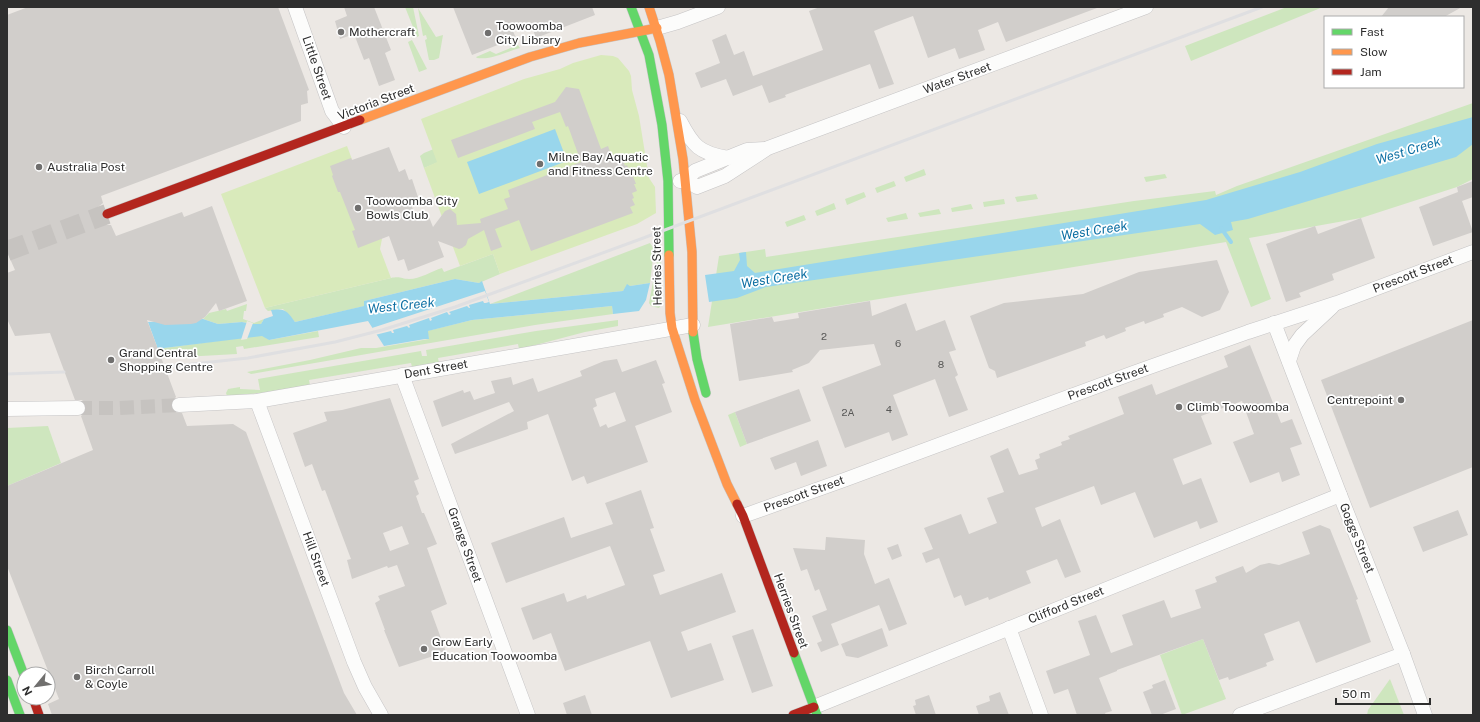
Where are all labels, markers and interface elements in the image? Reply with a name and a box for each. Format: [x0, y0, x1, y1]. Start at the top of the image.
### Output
legend [1324, 16, 1464, 88]
place label: Toowoomba City Library [496, 19, 563, 47]
place label: Mothercraft [349, 25, 416, 39]
text: Fast [1360, 25, 1385, 39]
marker: Mothercraft [336, 27, 346, 37]
marker: Toowoomba City Library [483, 28, 493, 38]
street label: Little Street [300, 34, 335, 102]
text: Slow [1360, 45, 1388, 59]
street label: Water Street [921, 59, 993, 97]
text: Jam [1360, 65, 1382, 79]
street label: Victoria Street [336, 81, 417, 123]
water label: West Creek [1374, 134, 1442, 167]
place label: Milne Bay Aquatic and Fitness Centre [548, 150, 653, 178]
marker: Milne Bay Aquatic and Fitness Centre [535, 159, 545, 169]
place label: Australia Post [47, 160, 125, 174]
marker: Australia Post [34, 162, 44, 172]
place label: Toowoomba City Bowls Club [366, 194, 459, 222]
marker: Toowoomba City Bowls Club [353, 203, 363, 213]
water label: West Creek [1060, 218, 1128, 243]
street label: Herries Street [649, 226, 665, 306]
street label: Prescott Street [1371, 252, 1455, 296]
water label: West Creek [740, 266, 808, 291]
water label: West Creek [367, 295, 435, 316]
house number: 2 [821, 330, 827, 342]
house number: 6 [895, 337, 901, 349]
place label: Grand Central Shopping Centre [119, 346, 213, 374]
marker: Grand Central Shopping Centre [106, 355, 116, 365]
street label: Dent Street [403, 356, 469, 381]
house number: 8 [938, 358, 944, 370]
street label: Prescott Street [1066, 361, 1151, 403]
place label: Centrepoint [1327, 393, 1393, 407]
marker: Centrepoint [1396, 395, 1406, 405]
place label: Climb Toowoomba [1187, 400, 1289, 414]
marker: Climb Toowoomba [1174, 402, 1184, 412]
house number: 4 [886, 403, 892, 415]
house number: 2A [841, 406, 855, 418]
street label: Prescott Street [762, 473, 847, 515]
street label: Goggs Street [1337, 501, 1377, 575]
street label: Grange Street [445, 506, 485, 585]
street label: Hill Street [300, 530, 332, 589]
street label: Herries Street [771, 571, 811, 651]
street label: Clifford Street [1026, 583, 1106, 627]
place label: Grow Early Education Toowoomba [432, 635, 557, 663]
marker: Grow Early Education Toowoomba [419, 644, 429, 654]
place label: Birch Carroll & Coyle [85, 663, 155, 691]
north arrow [16, 666, 56, 706]
marker: Birch Carroll & Coyle [72, 672, 82, 682]
scale bar [1336, 680, 1430, 706]
text: N [20, 684, 35, 698]
text: 50 m [1342, 687, 1370, 701]

